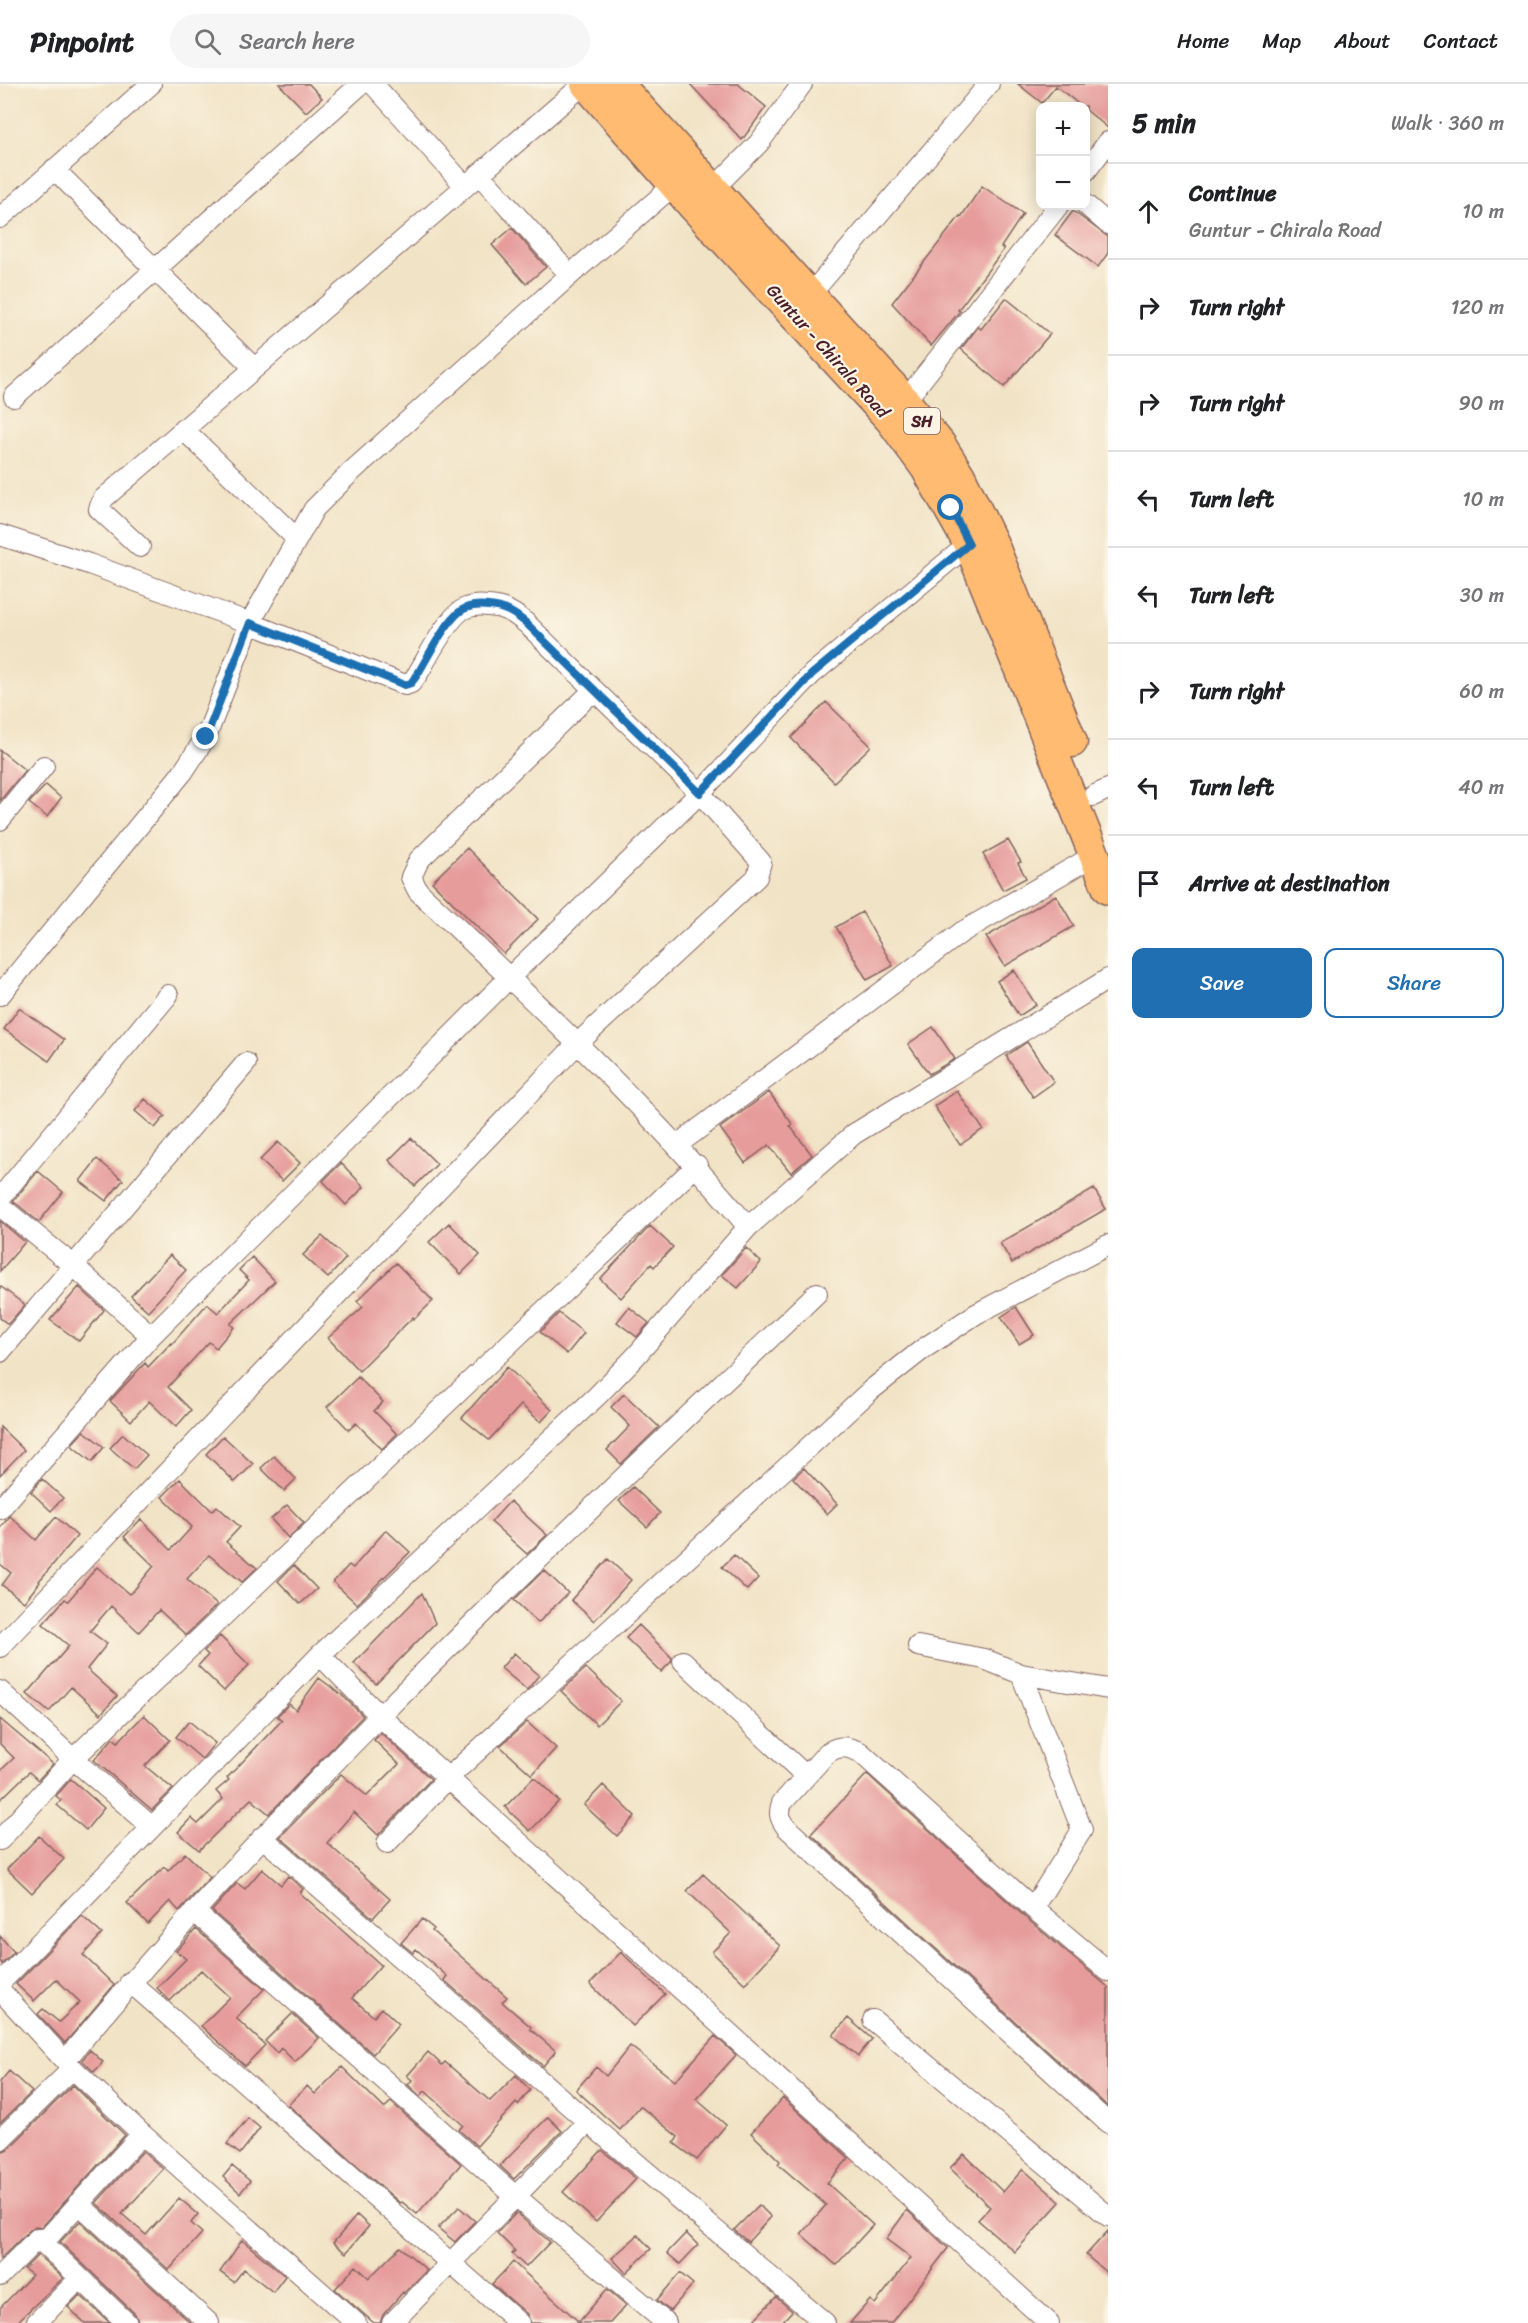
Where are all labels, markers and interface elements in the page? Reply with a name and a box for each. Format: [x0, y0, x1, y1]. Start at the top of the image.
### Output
search box [170, 14, 590, 68]
text: Pinpoint [30, 17, 134, 66]
text: Search here [239, 22, 355, 61]
text: Home [1177, 22, 1229, 60]
text: Map [1262, 22, 1301, 60]
text: About [1334, 22, 1391, 60]
text: Contact [1424, 22, 1498, 60]
icon: search [191, 25, 224, 58]
text: 5 min [1132, 100, 1196, 146]
map controls [1036, 102, 1090, 210]
button: + [1036, 102, 1090, 156]
text: Walk · 360 m [1391, 106, 1504, 141]
button: − [1036, 156, 1090, 210]
text: Continue [1189, 174, 1277, 213]
text: 10 m [1462, 194, 1504, 229]
icon: ahead [1132, 195, 1165, 228]
text: Guntur - Chirala Road [1189, 213, 1381, 248]
street label: Guntur - Chirala Road [758, 276, 899, 427]
text: Turn right [1189, 288, 1284, 327]
text: 120 m [1451, 290, 1504, 325]
icon: right [1132, 291, 1165, 324]
text: Turn right [1189, 384, 1284, 423]
text: 90 m [1459, 386, 1504, 421]
icon: right [1132, 387, 1165, 420]
road number: SH [904, 408, 940, 434]
text: Turn left [1189, 480, 1274, 519]
text: 10 m [1462, 482, 1504, 517]
icon: left [1132, 483, 1165, 516]
route start [937, 494, 963, 520]
text: Turn left [1189, 576, 1274, 615]
text: 30 m [1460, 578, 1504, 613]
icon: left [1132, 579, 1165, 612]
text: Turn right [1189, 672, 1284, 711]
text: 60 m [1459, 674, 1504, 709]
icon: right [1132, 675, 1165, 708]
route end [192, 723, 218, 749]
text: Turn left [1189, 768, 1274, 807]
text: 40 m [1458, 770, 1504, 805]
icon: left [1132, 771, 1165, 804]
text: Arrive at destination [1189, 864, 1390, 903]
icon: arrive [1132, 867, 1165, 900]
button: Save [1132, 948, 1312, 1018]
button: Share [1324, 948, 1504, 1018]

